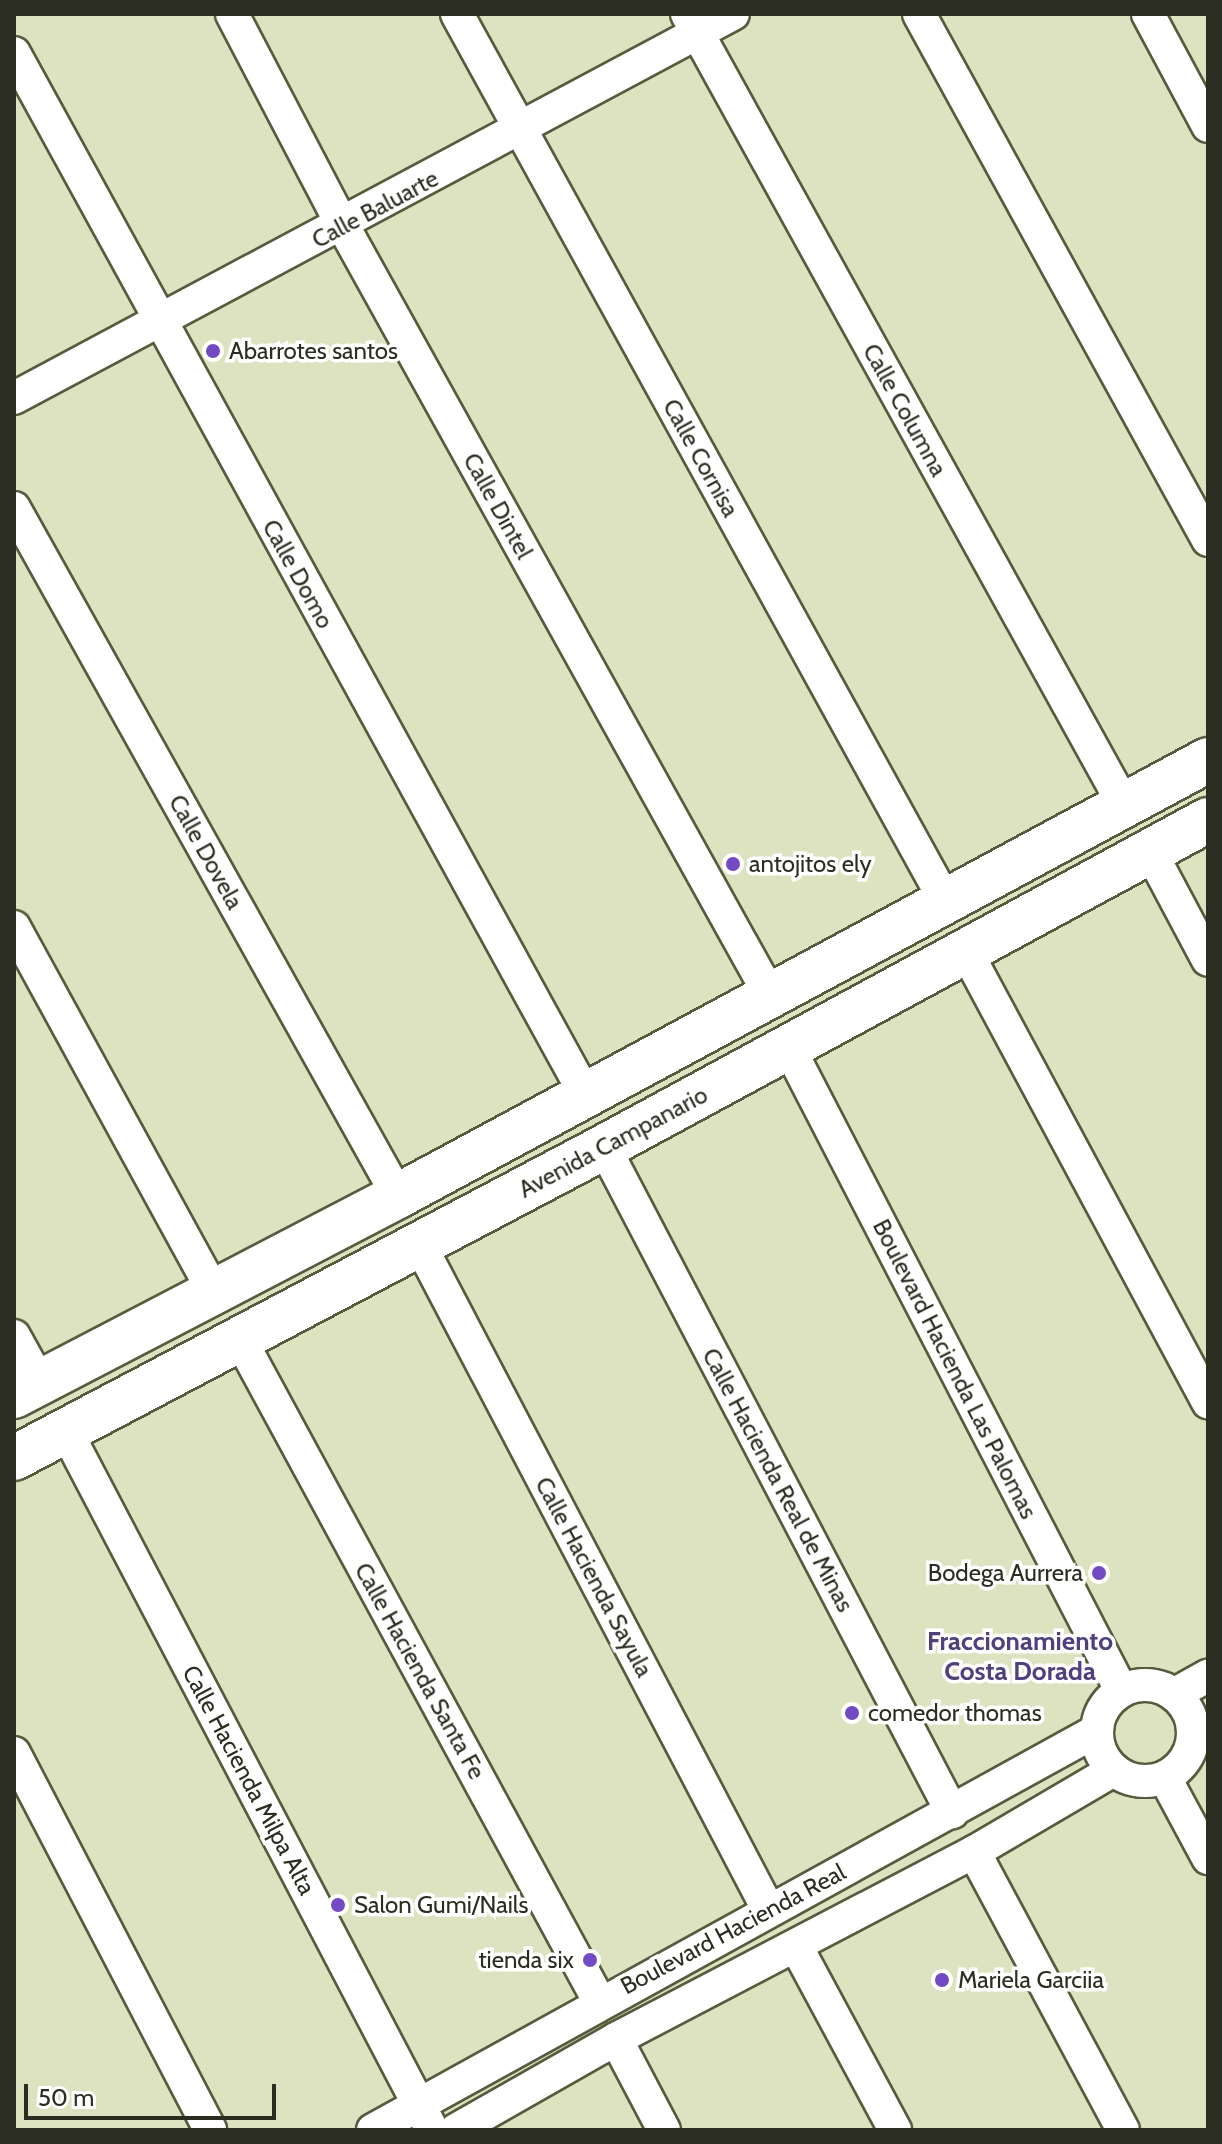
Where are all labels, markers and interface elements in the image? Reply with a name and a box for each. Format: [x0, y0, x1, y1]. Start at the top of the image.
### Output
street label: Calle Baluarte [307, 164, 443, 254]
place label: Abarrotes santos [229, 337, 398, 365]
street label: Calle Columna [857, 339, 953, 481]
marker: Abarrotes santos [204, 342, 222, 360]
street label: Calle Cornisa [657, 394, 745, 522]
street label: Calle Dintel [457, 448, 539, 564]
street label: Calle Domo [256, 515, 340, 633]
street label: Calle Dovela [163, 790, 249, 914]
place label: antojitos ely [749, 850, 872, 878]
marker: antojitos ely [724, 855, 742, 873]
street label: Avenida Campanario [514, 1080, 712, 1204]
street label: Boulevard Hacienda Las Palomas [867, 1214, 1043, 1524]
street label: Calle Hacienda Real de Minas [696, 1343, 860, 1617]
street label: Calle Hacienda Sayula [529, 1472, 659, 1682]
street label: Calle Hacienda Santa Fe [349, 1558, 491, 1784]
place label: Bodega Aurrera [928, 1559, 1083, 1587]
marker: Bodega Aurrera [1090, 1564, 1108, 1582]
district label: Fraccionamiento Costa Dorada [927, 1626, 1113, 1688]
street label: Calle Hacienda Milpa Alta [176, 1660, 322, 1900]
place label: comedor thomas [868, 1699, 1042, 1727]
marker: comedor thomas [843, 1704, 861, 1722]
street label: Boulevard Hacienda Real [616, 1857, 850, 2001]
place label: Salon Gumi/Nails [354, 1891, 528, 1919]
marker: Salon Gumi/Nails [329, 1896, 347, 1914]
place label: tienda six [478, 1946, 574, 1974]
marker: tienda six [581, 1951, 599, 1969]
place label: Mariela Garciia [958, 1966, 1104, 1994]
marker: Mariela Garciia [933, 1971, 951, 1989]
scale bar [28, 2068, 280, 2118]
text: 50 m [38, 2083, 94, 2112]

